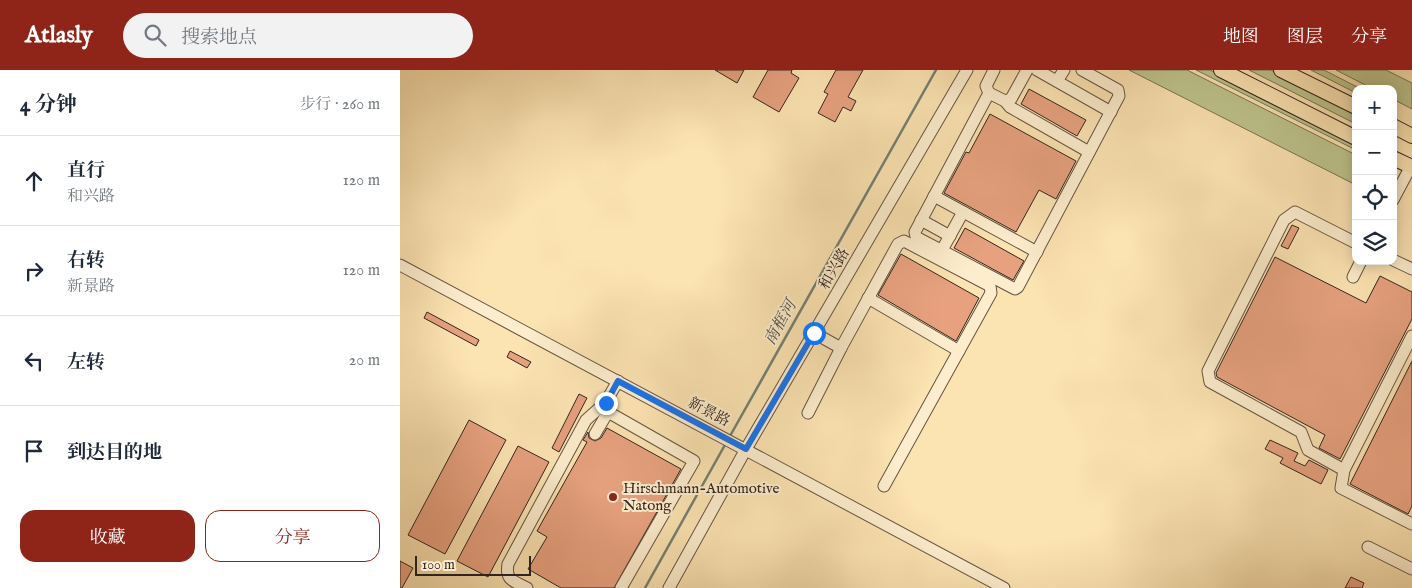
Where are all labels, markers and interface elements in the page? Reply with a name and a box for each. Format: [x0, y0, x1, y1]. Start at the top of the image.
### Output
search box [123, 13, 473, 58]
text: Atlasly [25, 20, 93, 51]
icon: search [141, 21, 169, 49]
text: 搜索地点 [181, 26, 257, 50]
text: 地图 [1223, 26, 1259, 49]
text: 图层 [1287, 26, 1323, 49]
text: 分享 [1351, 26, 1387, 49]
map controls [1352, 85, 1397, 265]
button: + [1352, 85, 1397, 130]
text: 4 分钟 [20, 92, 77, 119]
text: 步行 · 260 m [300, 95, 380, 115]
button: − [1352, 130, 1397, 175]
text: 直行 [67, 159, 105, 183]
icon: ahead [20, 167, 48, 195]
text: 120 m [343, 171, 380, 191]
button: locate [1352, 175, 1397, 220]
text: 和兴路 [67, 187, 115, 207]
button: layers [1352, 220, 1397, 265]
street label: 和兴路 [815, 245, 853, 293]
text: 右转 [67, 249, 105, 273]
icon: right [20, 257, 48, 285]
text: 120 m [343, 261, 380, 281]
text: 新景路 [67, 277, 115, 297]
water label: 南框河 [761, 295, 803, 349]
route start [803, 322, 826, 345]
icon: left [20, 347, 48, 375]
text: 左转 [67, 351, 105, 375]
text: 20 m [349, 351, 380, 371]
route end [595, 392, 618, 415]
street label: 新景路 [685, 393, 733, 431]
icon: arrive [20, 437, 48, 465]
text: 到达目的地 [67, 441, 162, 465]
place label: Hirschmann-Automotive Natong [623, 479, 779, 515]
marker: Hirschmann-Automotive Natong [607, 491, 619, 503]
button: 收藏 [20, 510, 195, 562]
button: 分享 [205, 510, 380, 562]
scale bar [415, 553, 531, 576]
text: 100 m [422, 556, 455, 574]

